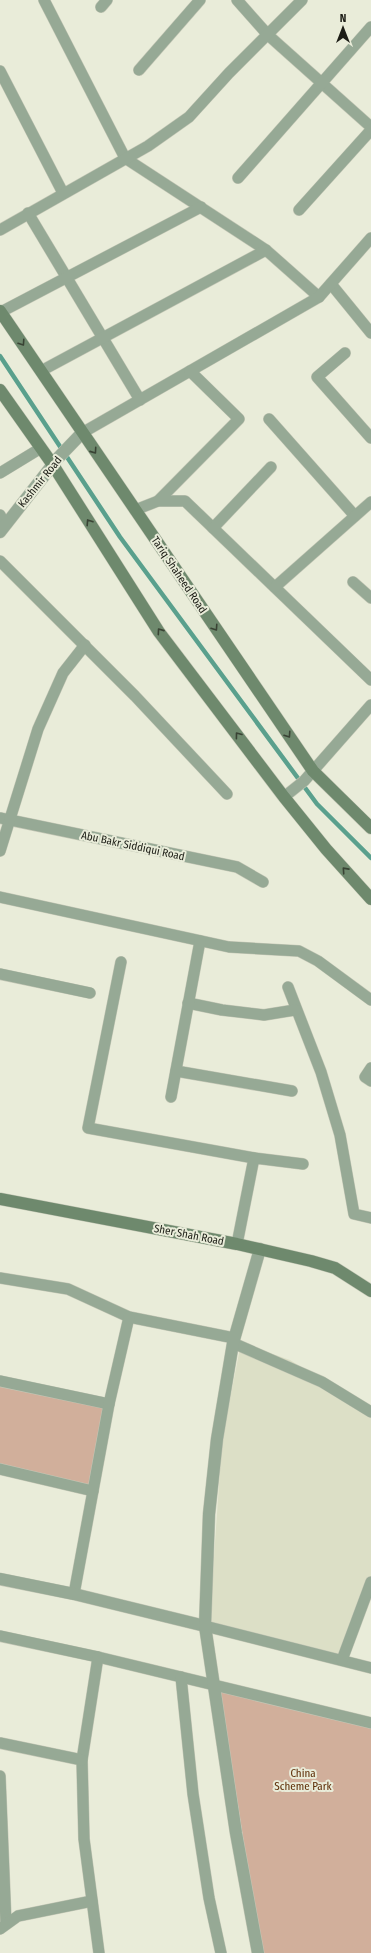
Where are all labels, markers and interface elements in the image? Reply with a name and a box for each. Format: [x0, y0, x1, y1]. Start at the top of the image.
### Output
north arrow [323, 8, 363, 48]
text: N [340, 12, 346, 25]
one-way arrow [17, 339, 25, 346]
one-way arrow [90, 447, 97, 454]
street label: Kashmir Road [15, 454, 65, 510]
one-way arrow [86, 519, 94, 526]
street label: Tariq Shaheed Road [149, 534, 209, 616]
one-way arrow [210, 623, 217, 630]
one-way arrow [158, 629, 165, 636]
one-way arrow [283, 731, 291, 738]
one-way arrow [235, 733, 242, 740]
street label: Abu Bakr Siddiqui Road [80, 829, 186, 863]
one-way arrow [342, 867, 349, 875]
street label: Sher Shah Road [153, 1222, 225, 1248]
park label: China Scheme Park [274, 1767, 333, 1793]

